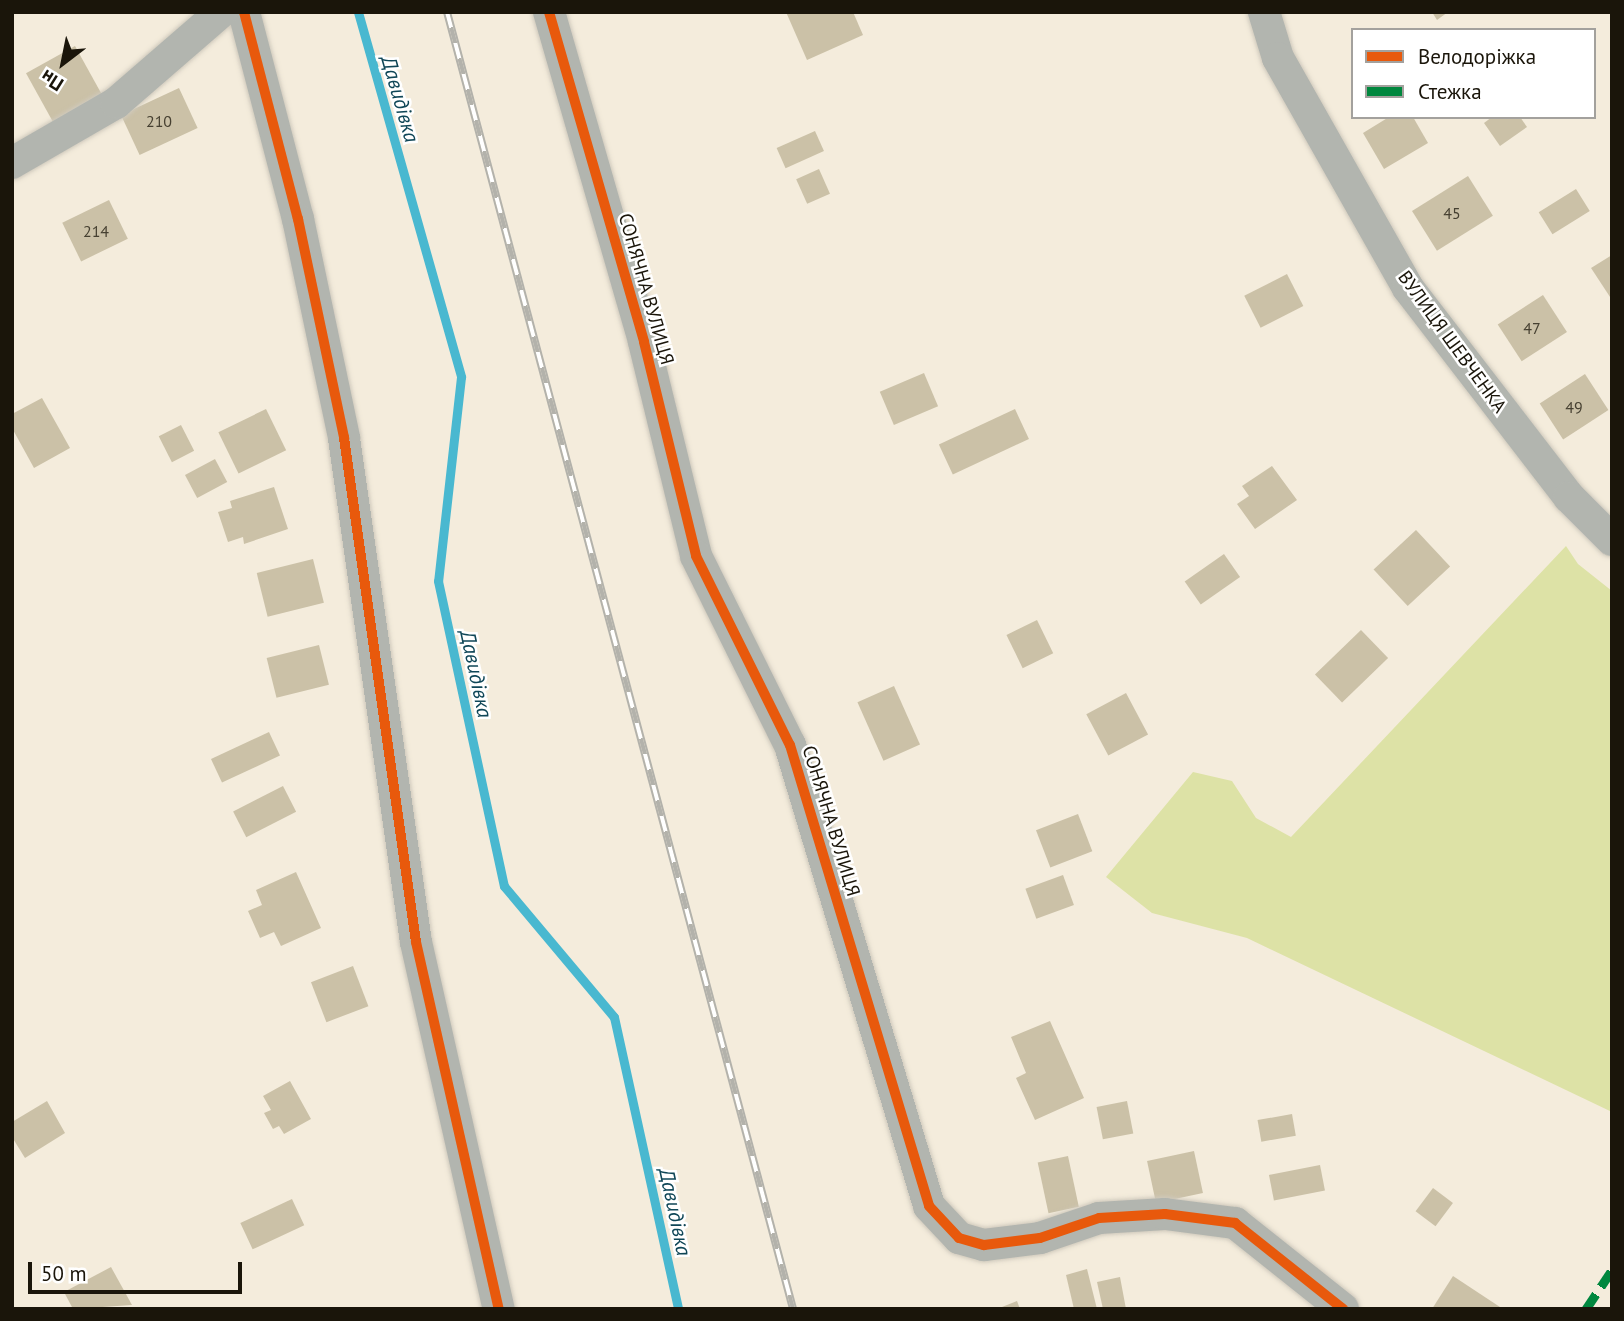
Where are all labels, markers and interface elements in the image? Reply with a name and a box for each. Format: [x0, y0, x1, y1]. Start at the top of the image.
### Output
north arrow [28, 28, 98, 98]
legend [1351, 28, 1596, 119]
text: Велодоріжка [1418, 43, 1536, 70]
water label: Давидівка [376, 53, 424, 145]
text: Пн [36, 65, 68, 97]
text: Стежка [1418, 78, 1482, 105]
house number: 210 [146, 111, 172, 131]
house number: 45 [1443, 203, 1461, 223]
street label: СОНЯЧНА ВУЛИЦЯ [613, 210, 679, 368]
house number: 214 [83, 221, 109, 241]
street label: ВУЛИЦЯ ШЕВЧЕНКА [1393, 267, 1511, 417]
house number: 47 [1523, 318, 1541, 338]
house number: 49 [1565, 397, 1583, 417]
water label: Давидівка [454, 628, 498, 720]
street label: СОНЯЧНА ВУЛИЦЯ [797, 743, 865, 899]
water label: Давидівка [653, 1166, 697, 1258]
scale bar [32, 1248, 245, 1292]
text: 50 m [41, 1260, 87, 1287]

